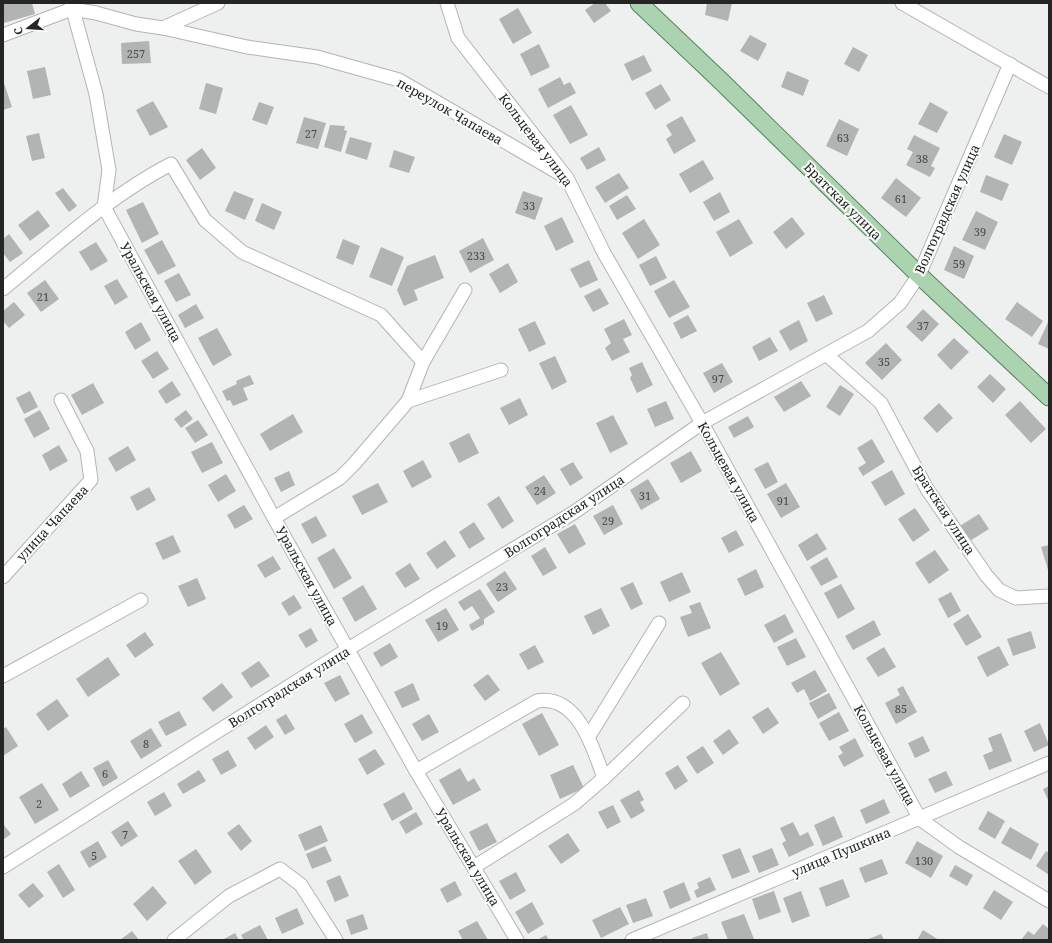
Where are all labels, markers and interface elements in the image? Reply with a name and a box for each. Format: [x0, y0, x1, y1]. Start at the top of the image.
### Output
north arrow [8, 8, 48, 48]
text: С [10, 25, 26, 37]
house number: 257 [127, 46, 145, 61]
street label: переулок Чапаева [394, 73, 506, 149]
street label: Кольцевая улица [495, 90, 577, 190]
house number: 27 [305, 126, 317, 141]
house number: 63 [837, 130, 849, 145]
street label: Волгоградская улица [910, 141, 984, 277]
house number: 38 [916, 151, 928, 166]
street label: Братская улица [800, 158, 886, 244]
house number: 61 [895, 191, 907, 206]
house number: 33 [523, 198, 535, 213]
house number: 39 [974, 224, 986, 239]
street label: Уральская улица [116, 239, 186, 345]
house number: 233 [467, 248, 485, 263]
house number: 59 [953, 256, 965, 271]
house number: 21 [37, 289, 49, 304]
house number: 37 [917, 318, 929, 333]
house number: 35 [878, 354, 890, 369]
house number: 97 [712, 371, 724, 386]
street label: Кольцевая улица [694, 418, 764, 526]
street label: Братская улица [908, 462, 980, 558]
street label: Волгоградская улица [500, 470, 628, 562]
street label: улица Чапаева [12, 481, 92, 565]
house number: 24 [534, 483, 546, 498]
house number: 31 [639, 488, 651, 503]
house number: 91 [777, 493, 789, 508]
house number: 29 [602, 513, 614, 528]
street label: Уральская улица [272, 523, 342, 629]
house number: 23 [496, 579, 508, 594]
house number: 19 [436, 618, 448, 633]
street label: Волгоградская улица [225, 642, 353, 732]
street label: Кольцевая улица [850, 701, 920, 809]
house number: 85 [895, 701, 907, 716]
house number: 8 [143, 736, 149, 751]
house number: 6 [102, 766, 108, 781]
house number: 2 [36, 796, 42, 811]
street label: Уральская улица [432, 805, 504, 909]
street label: улица Пушкина [789, 823, 893, 881]
house number: 7 [122, 827, 128, 842]
house number: 5 [91, 848, 97, 863]
house number: 130 [915, 853, 933, 868]

